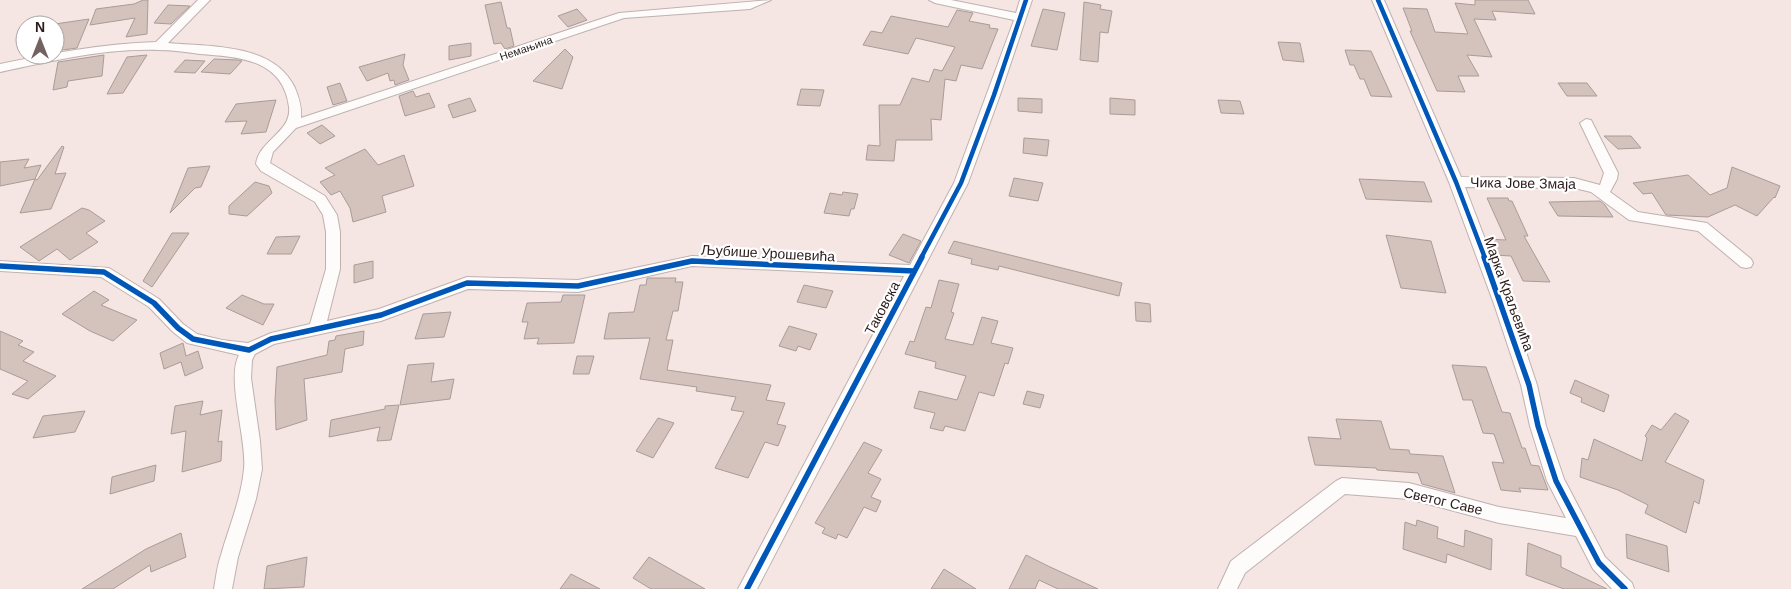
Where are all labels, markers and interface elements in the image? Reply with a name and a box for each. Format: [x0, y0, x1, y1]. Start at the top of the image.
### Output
north arrow [15, 15, 65, 65]
text: N [35, 19, 45, 35]
street label: Немањина [498, 33, 555, 63]
street label: Чика Јове Змаја [1470, 174, 1576, 192]
street label: Марка Краљевића [1481, 235, 1537, 354]
street label: Љубише Урошевића [700, 241, 836, 265]
street label: Таковска [861, 278, 903, 337]
street label: Светог Саве [1402, 484, 1484, 518]

